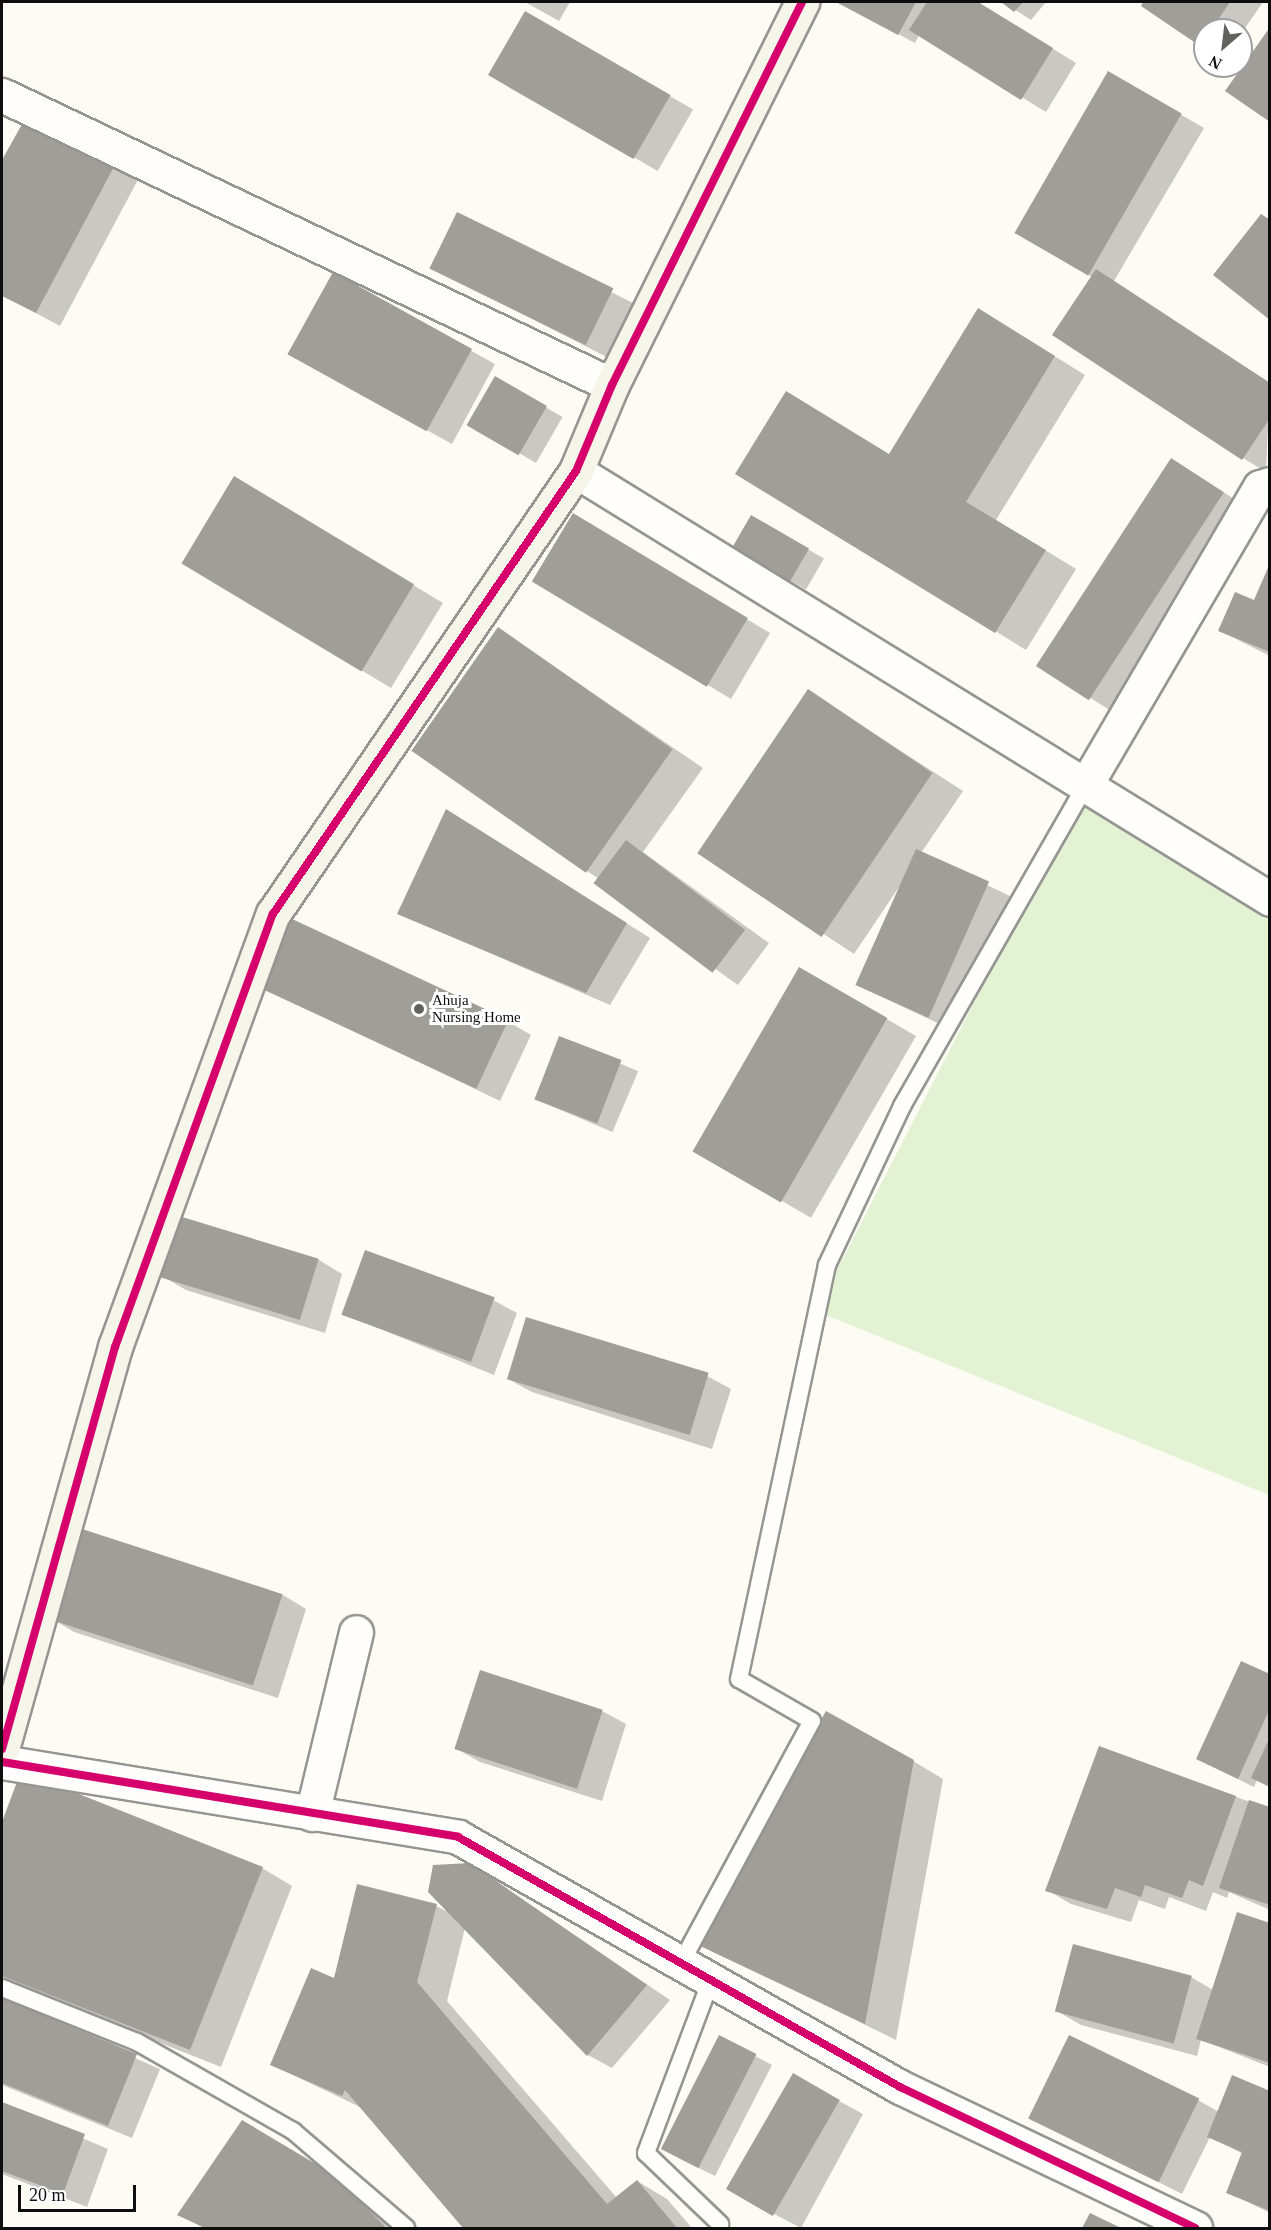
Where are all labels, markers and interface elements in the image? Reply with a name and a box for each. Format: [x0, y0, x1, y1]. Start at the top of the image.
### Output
north arrow [1193, 18, 1253, 78]
text: N [1206, 52, 1224, 73]
place label: Ahuja Nursing Home [432, 991, 521, 1026]
marker: Ahuja Nursing Home [410, 1000, 428, 1018]
scale bar [21, 2173, 140, 2211]
text: 20 m [29, 2185, 66, 2205]

